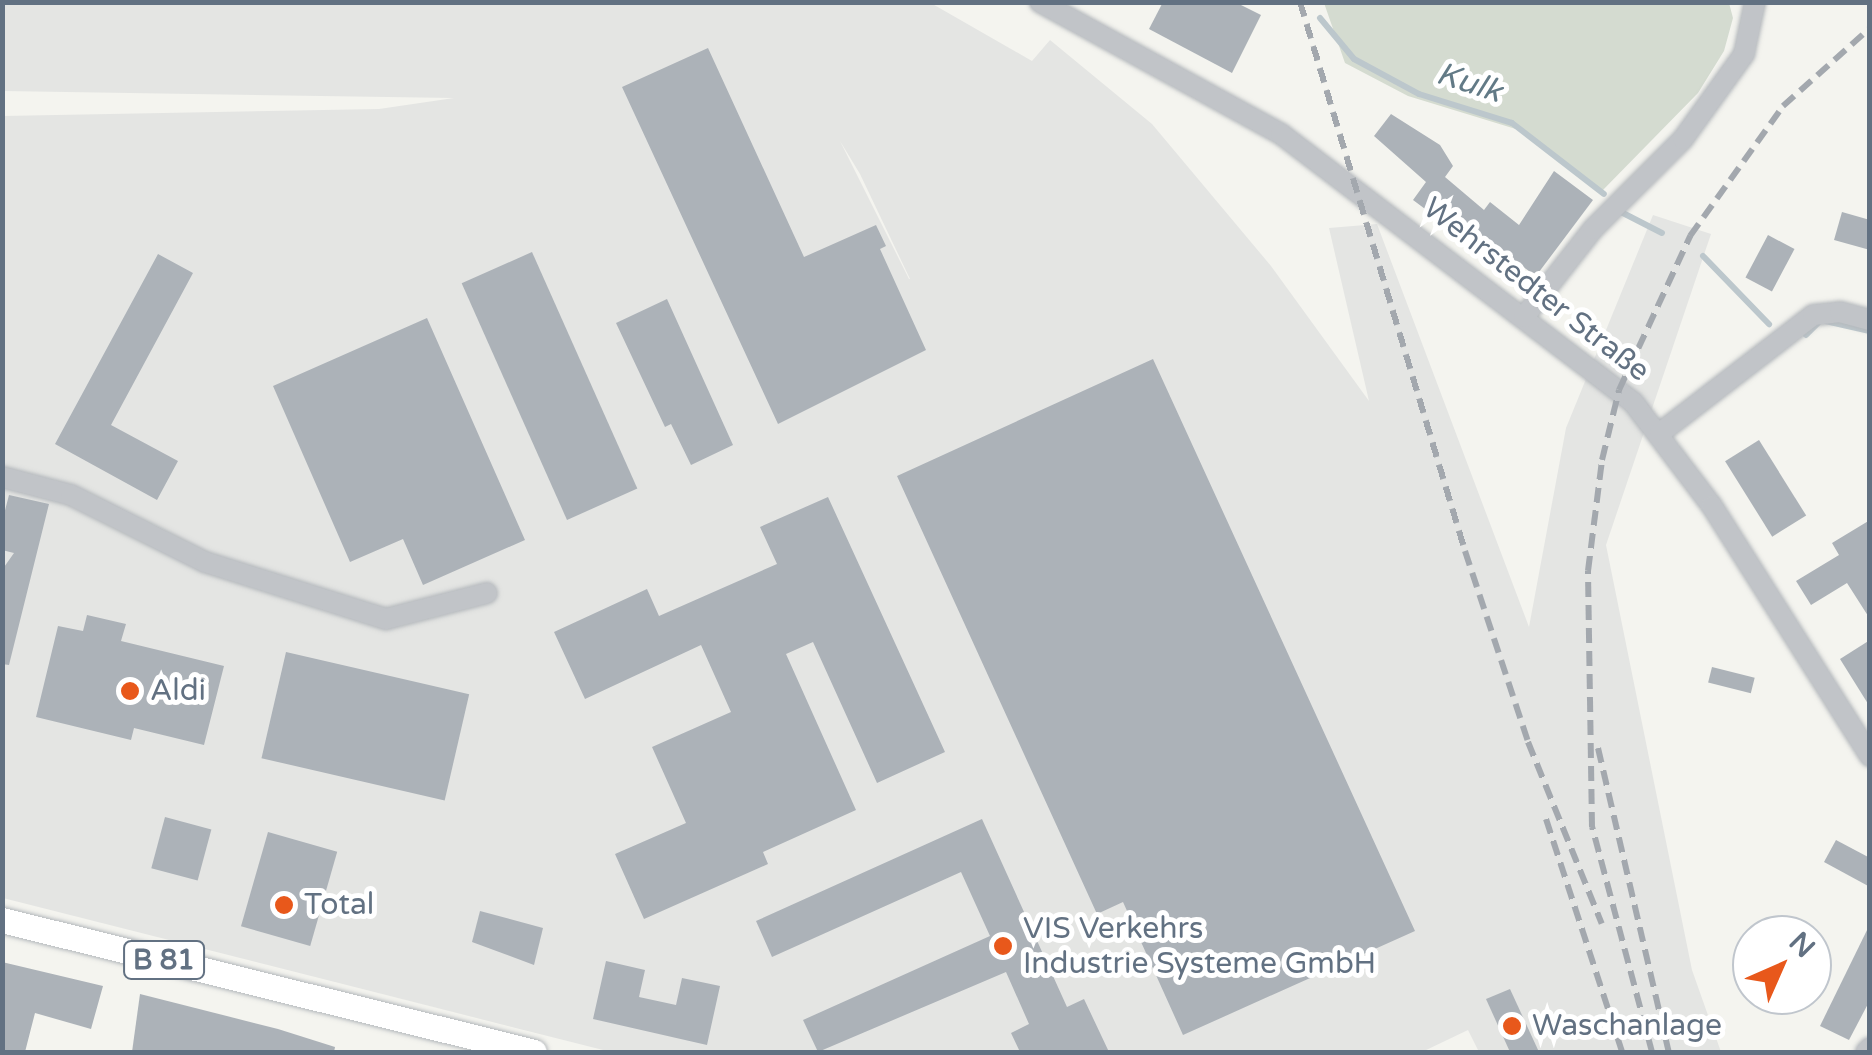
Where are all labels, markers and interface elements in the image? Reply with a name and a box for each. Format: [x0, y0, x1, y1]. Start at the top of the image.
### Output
water label: Kulk [1432, 54, 1506, 112]
street label: Wehrstedter Straße [1416, 190, 1656, 390]
place label: Aldi [150, 673, 206, 709]
marker: Aldi [119, 680, 141, 702]
place label: Total [304, 887, 374, 923]
marker: Total [273, 894, 295, 916]
place label: VIS Verkehrs Industrie Systeme GmbH [1023, 911, 1376, 982]
north arrow [1732, 915, 1832, 1015]
text: N [1782, 925, 1822, 965]
marker: VIS Verkehrs Industrie Systeme GmbH [992, 935, 1014, 957]
road number: B 81 [121, 937, 206, 983]
place label: Waschanlage [1532, 1008, 1722, 1044]
marker: Waschanlage [1501, 1015, 1523, 1037]

